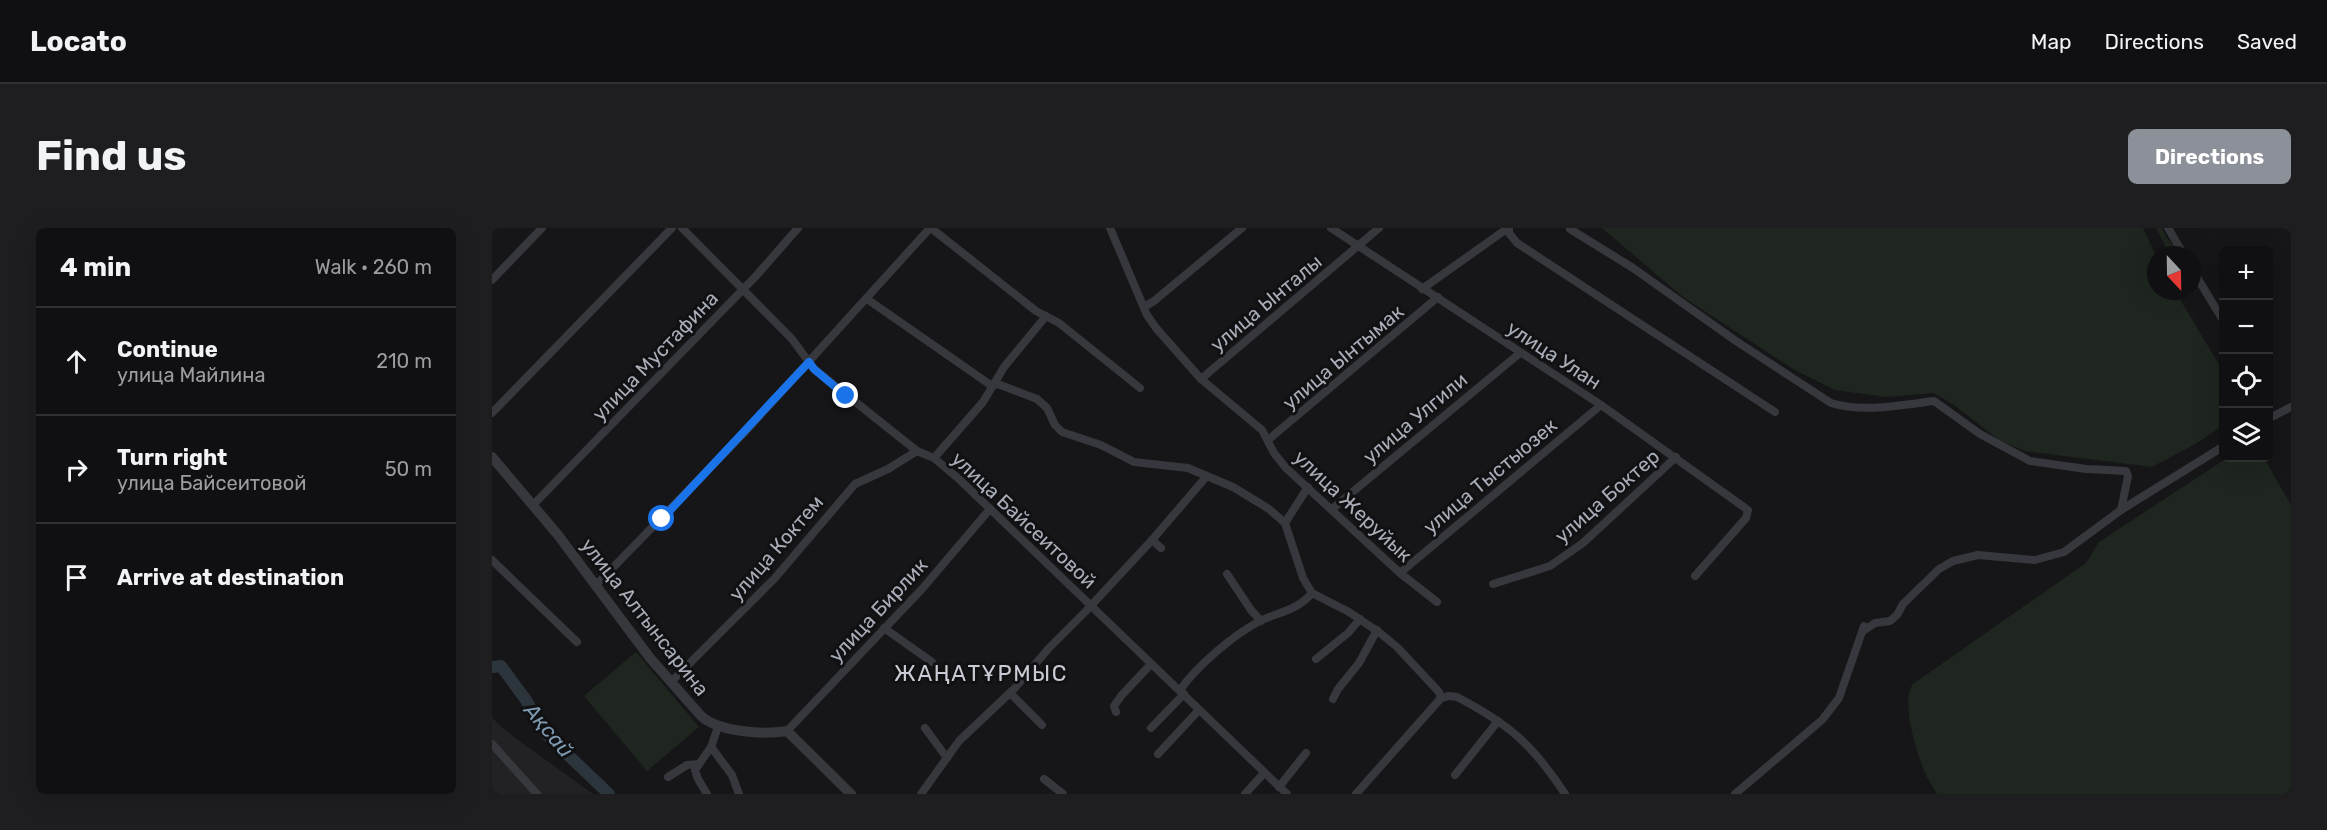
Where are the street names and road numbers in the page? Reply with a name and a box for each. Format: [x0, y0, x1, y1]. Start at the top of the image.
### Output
street label: улица Ынталы [1205, 249, 1327, 357]
street label: улица Мустафина [587, 286, 723, 426]
street label: улица Ынтымак [1277, 299, 1409, 415]
street label: улица Улан [1502, 316, 1606, 394]
street label: улица Улгили [1358, 367, 1472, 469]
street label: улица Тыстыозек [1418, 413, 1562, 539]
street label: улица Боктер [1550, 444, 1664, 548]
street label: улица Жеруйык [1289, 445, 1417, 567]
street label: улица Байсеитовой [947, 447, 1101, 593]
street label: улица Коктем [724, 490, 828, 606]
street label: улица Алтынсарина [576, 533, 714, 701]
street label: улица Бирлик [824, 553, 933, 667]

